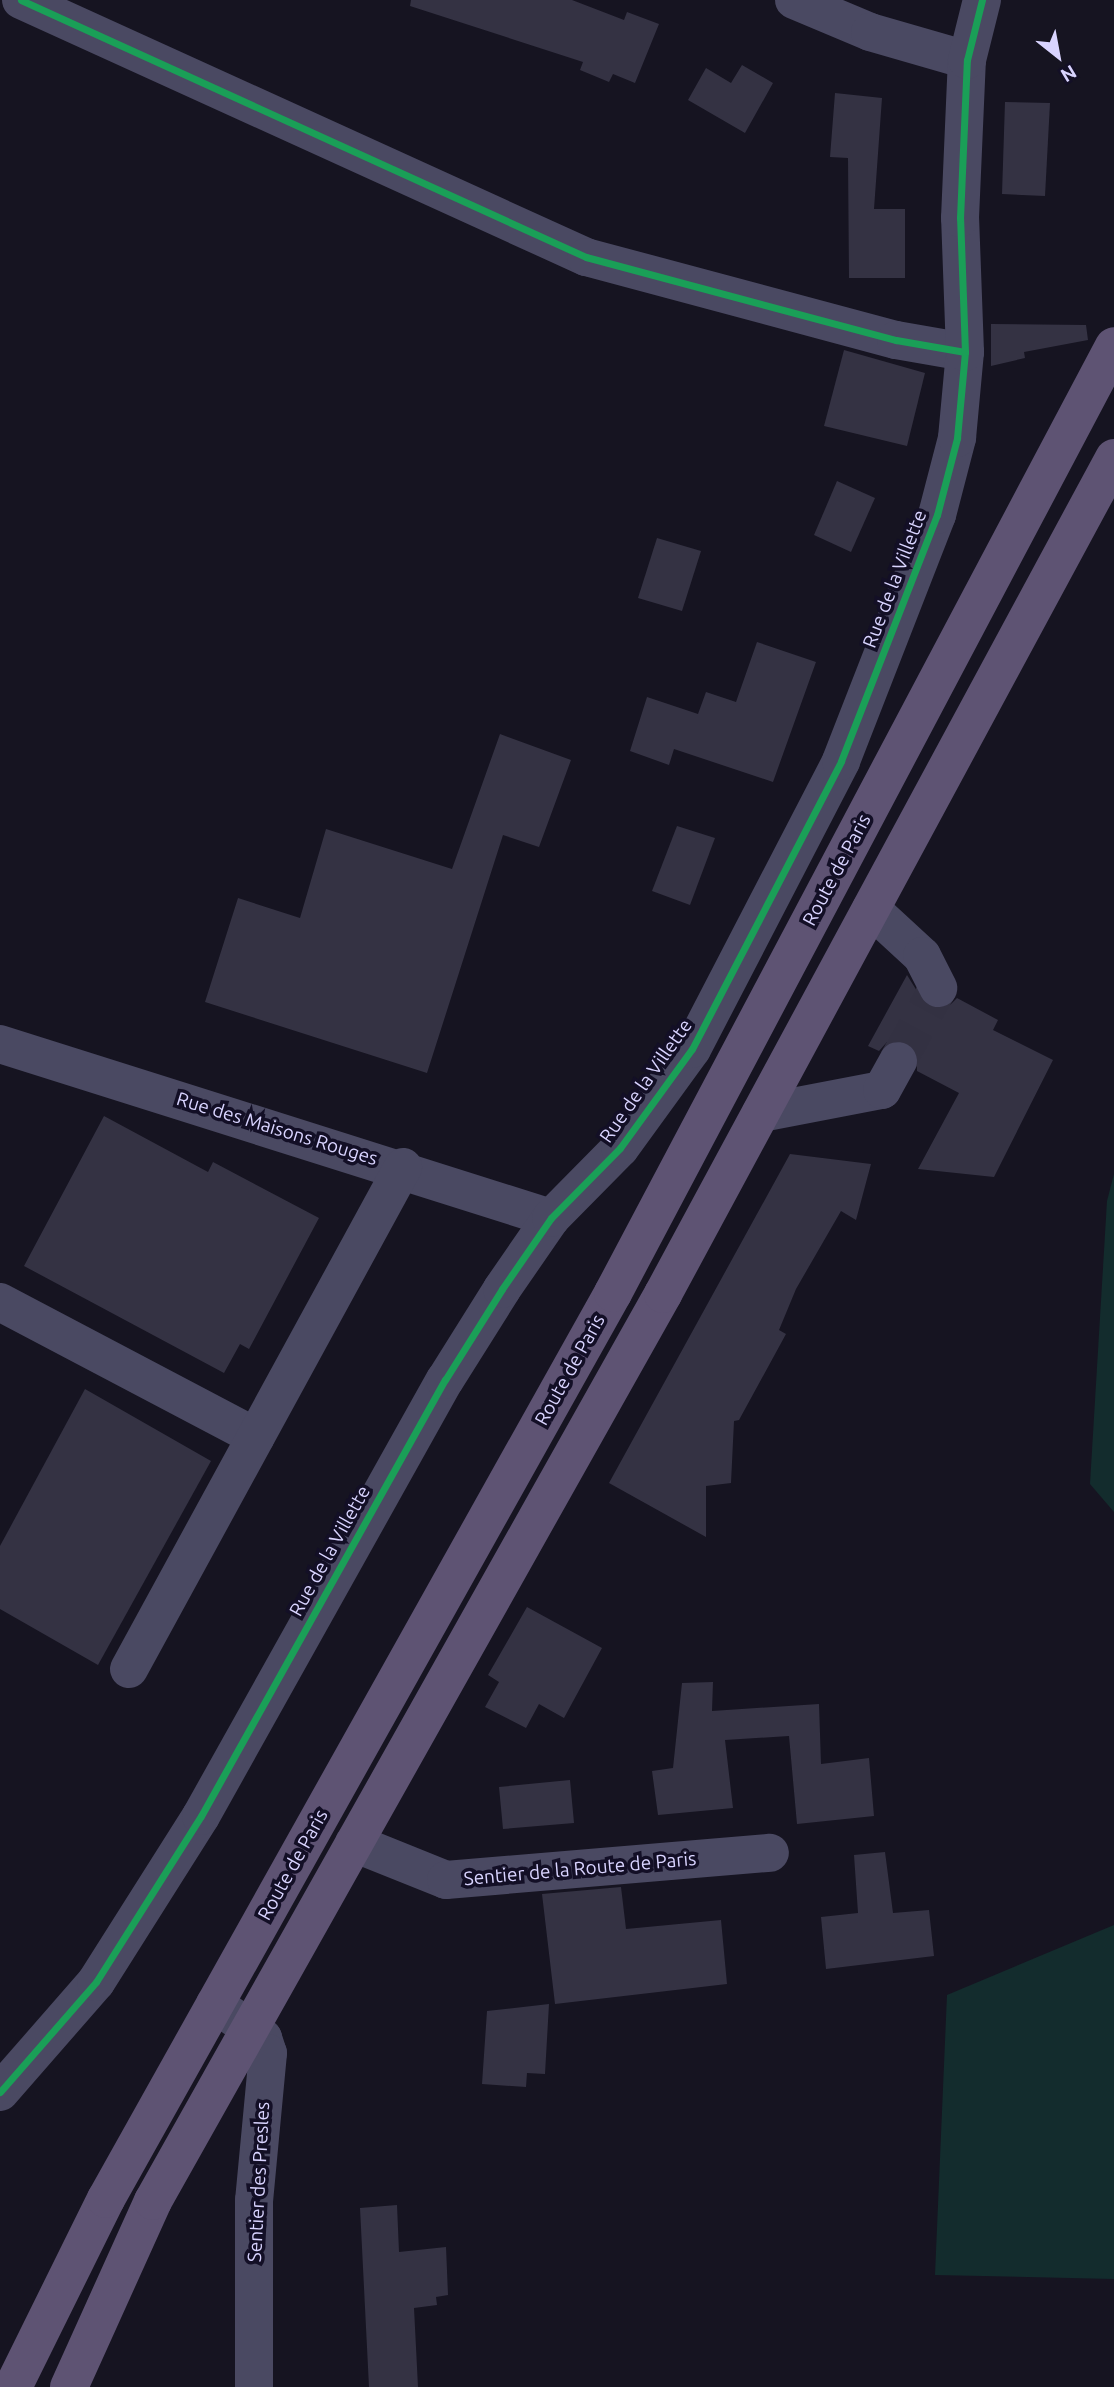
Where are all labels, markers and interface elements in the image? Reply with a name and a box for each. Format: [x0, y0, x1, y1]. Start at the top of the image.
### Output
north arrow [1023, 21, 1093, 91]
text: N [1057, 61, 1081, 87]
street label: Rue de la Villette [858, 507, 932, 651]
street label: Route de Paris [798, 810, 876, 930]
street label: Rue de la Villette [595, 1015, 697, 1147]
street label: Rue des Maisons Rouges [174, 1088, 380, 1170]
street label: Route de Paris [530, 1311, 610, 1429]
street label: Rue de la Villette [285, 1482, 375, 1620]
street label: Route de Paris [253, 1806, 333, 1924]
street label: Sentier de la Route de Paris [463, 1847, 697, 1891]
street label: Sentier des Presles [243, 2101, 275, 2263]

